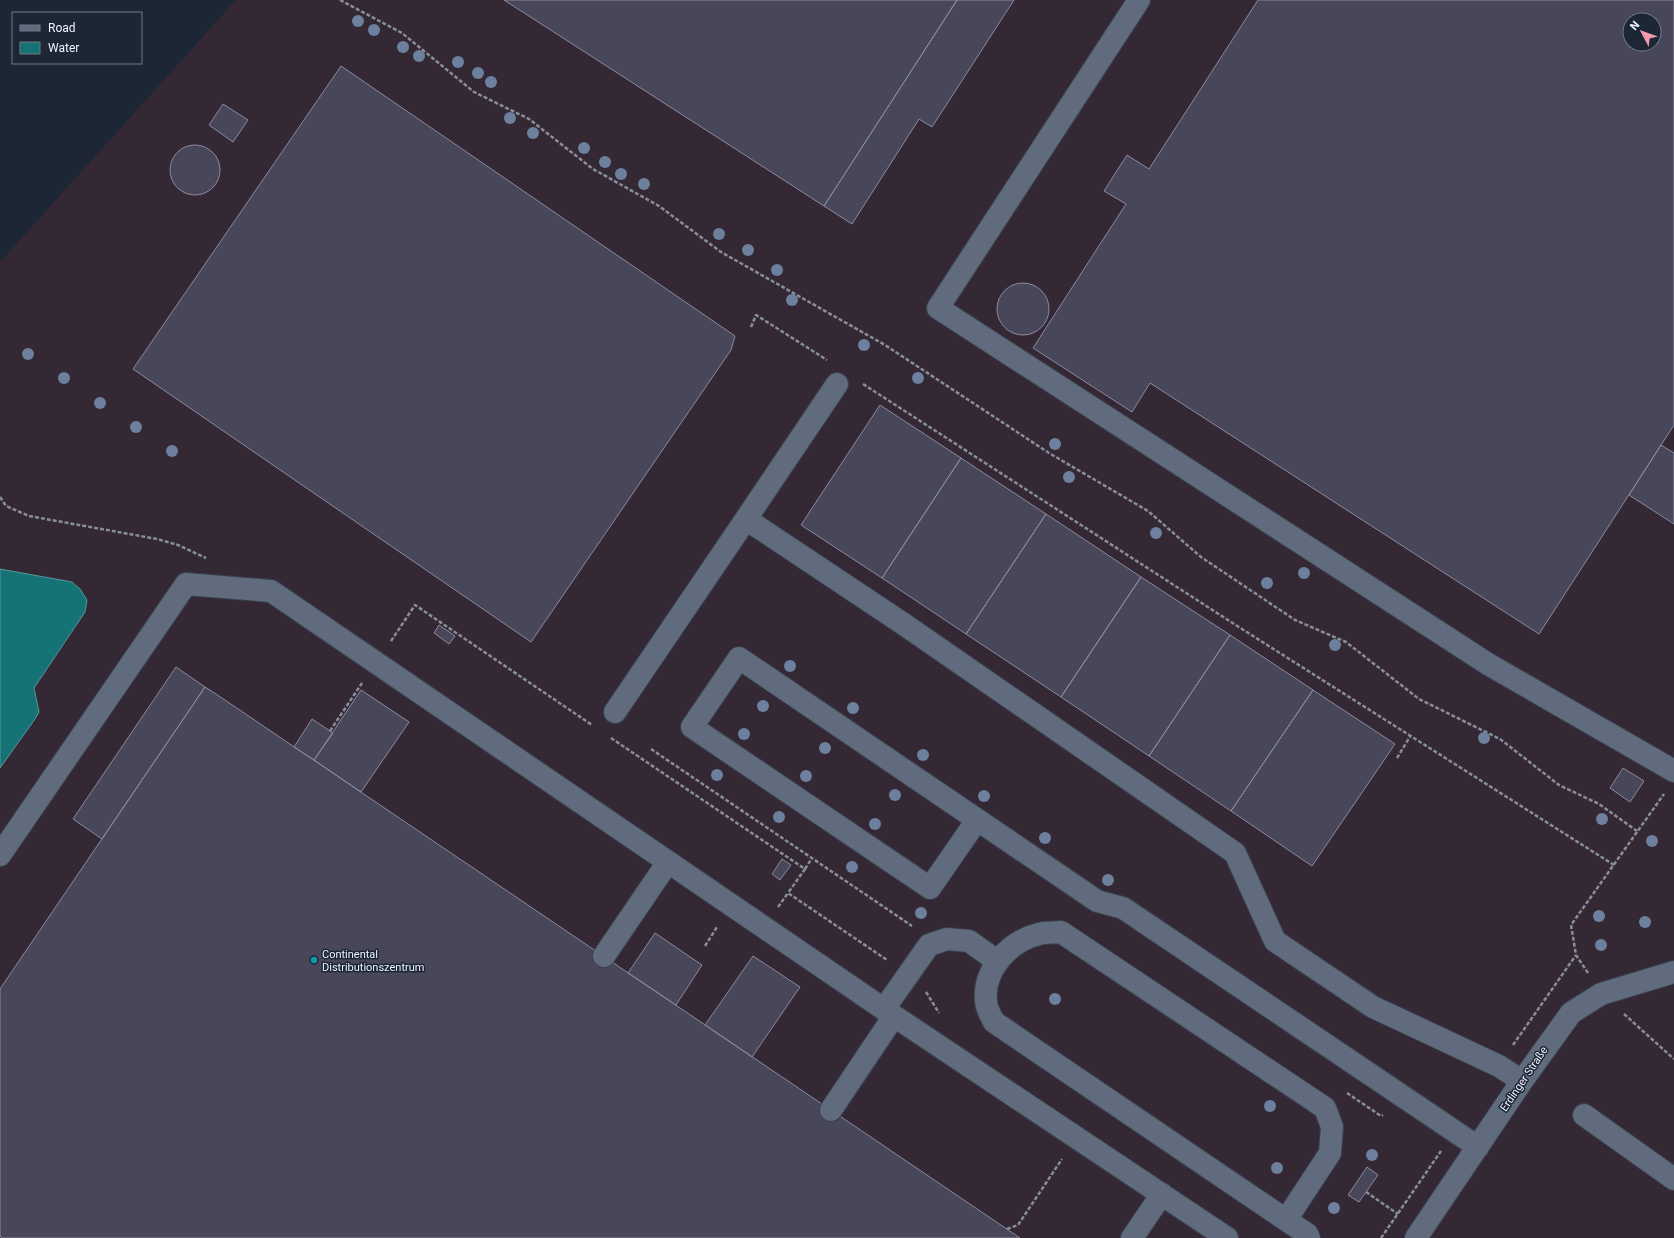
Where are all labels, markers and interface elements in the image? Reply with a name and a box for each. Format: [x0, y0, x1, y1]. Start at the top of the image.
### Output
legend [12, 12, 142, 64]
north arrow [1622, 12, 1662, 52]
text: N [1627, 18, 1642, 33]
text: Road [48, 21, 76, 35]
text: Water [48, 41, 79, 55]
place label: Continental Distributionszentrum [322, 948, 424, 974]
marker: Continental Distributionszentrum [309, 955, 319, 965]
street label: Erdinger Straße [1498, 1044, 1551, 1114]

